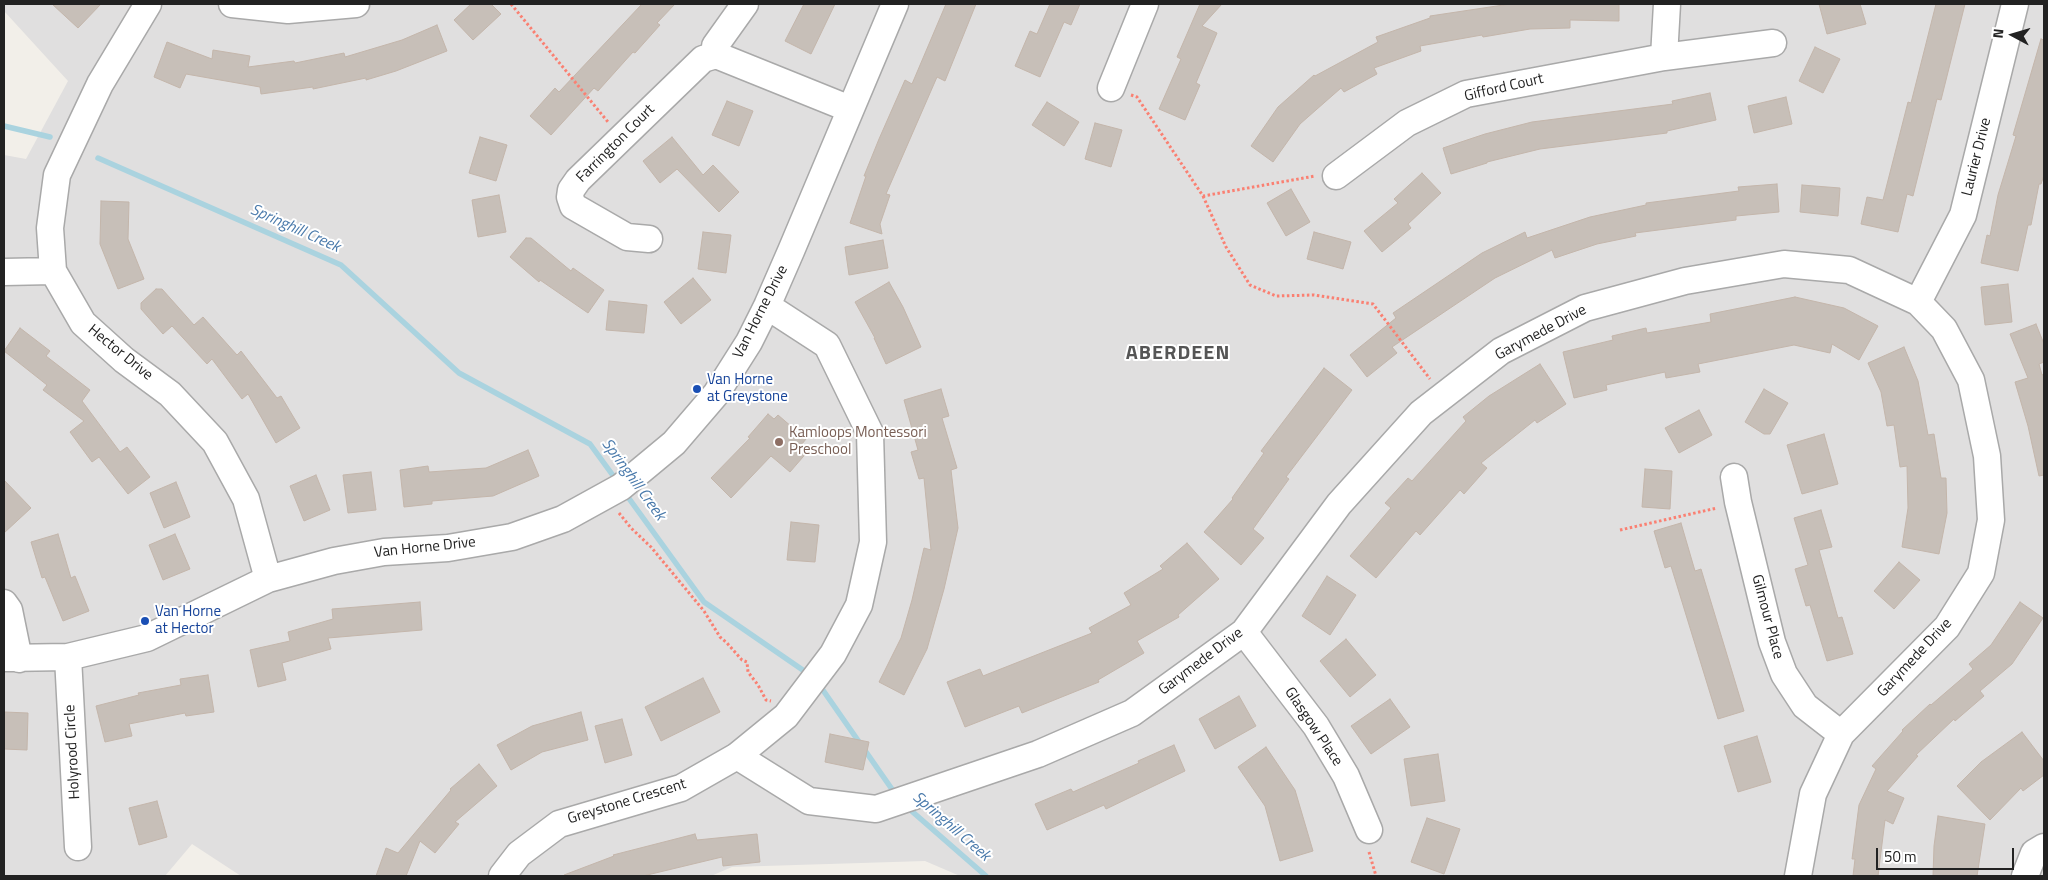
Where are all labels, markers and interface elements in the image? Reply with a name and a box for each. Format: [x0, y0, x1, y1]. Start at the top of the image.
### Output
north arrow [1988, 10, 2038, 60]
text: N [1987, 27, 2009, 39]
street label: Gifford Court [1463, 70, 1545, 106]
street label: Farrington Court [573, 101, 659, 187]
street label: Laurier Drive [1959, 116, 1995, 198]
water label: Springhill Creek [247, 201, 343, 257]
street label: Van Horne Drive [730, 262, 792, 362]
street label: Garymede Drive [1492, 301, 1590, 365]
street label: Hector Drive [84, 321, 156, 385]
district label: ABERDEEN [1125, 342, 1231, 366]
place label: Van Horne at Greystone [707, 371, 788, 406]
marker: Van Horne at Greystone [691, 383, 703, 395]
place label: Kamloops Montessori Preschool [789, 424, 927, 459]
water label: Springhill Creek [597, 435, 669, 525]
marker: Kamloops Montessori Preschool [773, 436, 785, 448]
street label: Van Horne Drive [373, 534, 477, 562]
street label: Gilmour Place [1747, 573, 1787, 661]
place label: Van Horne at Hector [155, 603, 221, 638]
marker: Van Horne at Hector [139, 615, 151, 627]
street label: Garymede Drive [1874, 615, 1956, 701]
street label: Garymede Drive [1155, 624, 1247, 700]
street label: Glasgow Place [1280, 684, 1346, 770]
street label: Holyrood Circle [62, 704, 84, 800]
street label: Greystone Crescent [566, 775, 688, 829]
water label: Springhill Creek [908, 788, 994, 866]
scale bar [1878, 838, 2016, 870]
text: 50 m [1884, 845, 1917, 868]

